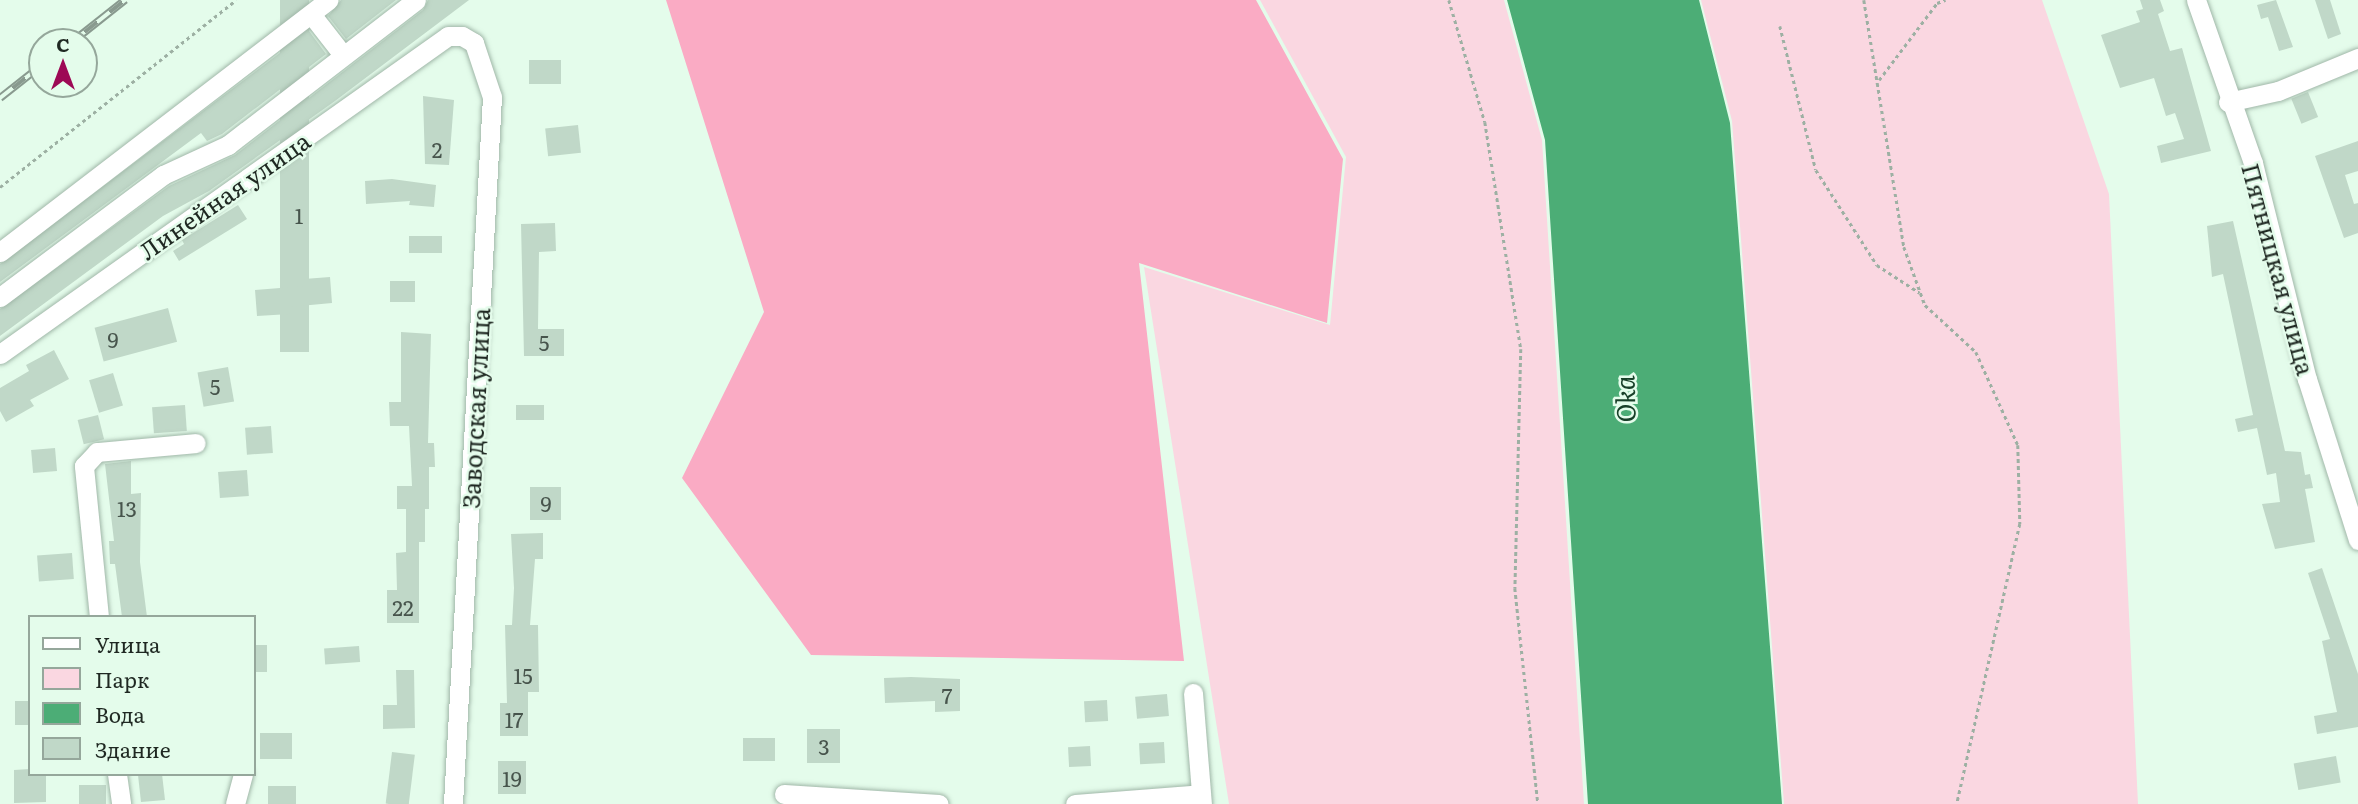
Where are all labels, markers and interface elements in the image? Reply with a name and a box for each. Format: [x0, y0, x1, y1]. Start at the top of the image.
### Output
north arrow [28, 28, 98, 98]
text: С [56, 30, 70, 58]
street label: Линейная улица [133, 125, 315, 265]
house number: 2 [432, 136, 442, 162]
street label: Пятницкая улица [2237, 160, 2321, 378]
house number: 1 [295, 202, 303, 228]
street label: Заводская улица [455, 307, 495, 509]
house number: 9 [108, 326, 118, 352]
house number: 5 [539, 329, 549, 355]
house number: 5 [210, 373, 220, 399]
water label: Oka [1608, 375, 1640, 423]
house number: 9 [541, 490, 551, 516]
house number: 13 [117, 495, 137, 521]
house number: 22 [392, 594, 414, 620]
legend [28, 615, 256, 776]
text: Улица [95, 628, 160, 659]
house number: 15 [513, 662, 533, 688]
text: Парк [95, 663, 149, 694]
house number: 7 [942, 682, 952, 708]
text: Вода [95, 698, 145, 729]
house number: 17 [505, 706, 523, 732]
text: Здание [95, 733, 171, 764]
house number: 3 [818, 733, 830, 759]
house number: 19 [502, 765, 522, 791]

